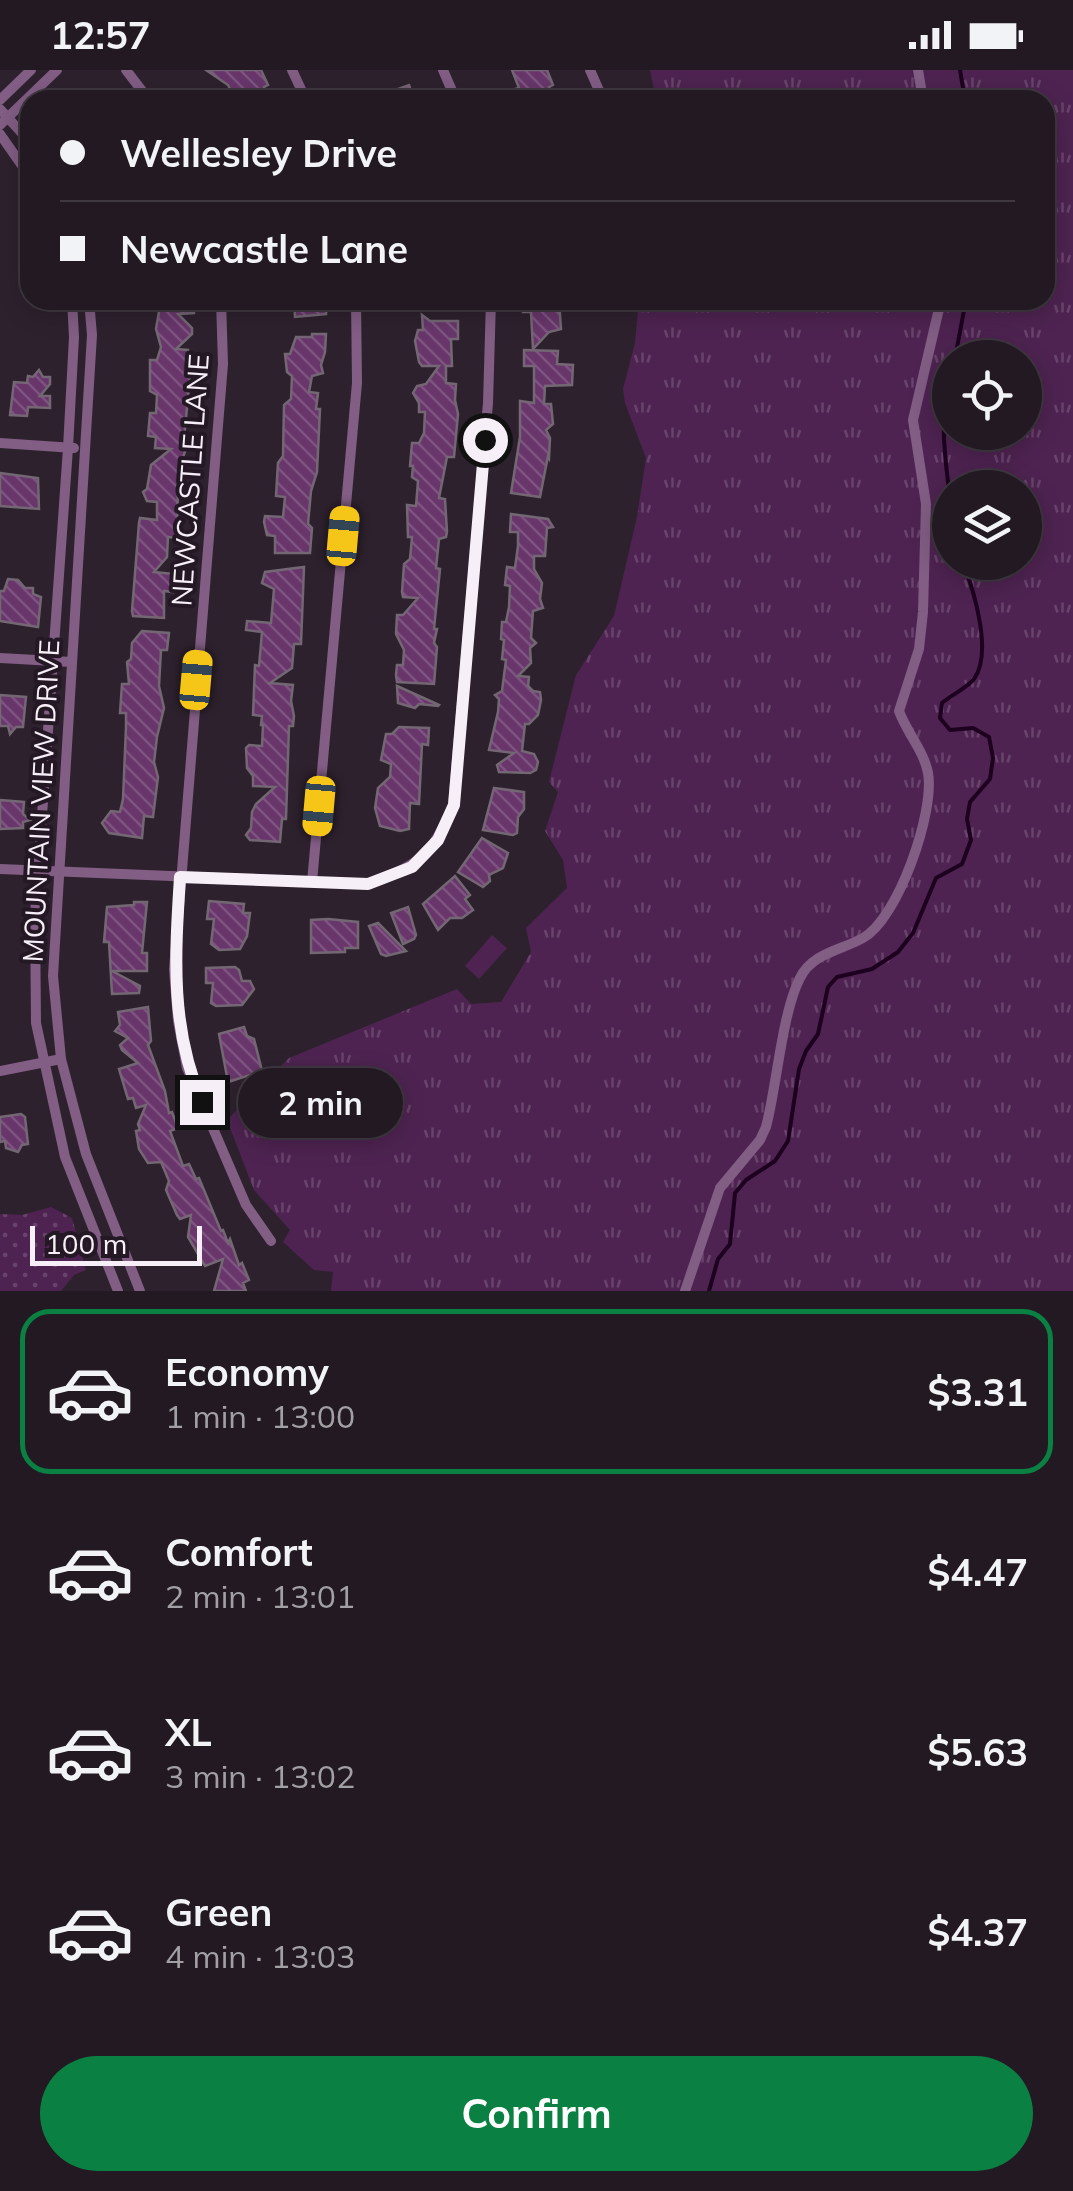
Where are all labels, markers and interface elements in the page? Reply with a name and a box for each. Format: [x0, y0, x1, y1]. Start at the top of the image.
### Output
text: 12:57 [50, 11, 151, 59]
text: Wellesley Drive [120, 129, 397, 177]
text: Newcastle Lane [120, 225, 408, 273]
map controls [932, 340, 1042, 580]
button: locate [932, 340, 1042, 450]
street label: NEWCASTLE LANE [163, 353, 216, 607]
route start [463, 418, 508, 463]
button: layers [932, 470, 1042, 580]
car [325, 505, 361, 567]
street label: MOUNTAIN VIEW DRIVE [15, 639, 66, 963]
car [178, 649, 214, 711]
car [301, 775, 337, 837]
callout: 2 min [237, 1067, 402, 1137]
route end [180, 1080, 225, 1125]
text: 2 min [278, 1083, 363, 1123]
scale bar [30, 1221, 202, 1266]
text: 100 m [45, 1226, 127, 1261]
icon: car [45, 1347, 135, 1437]
text: Economy [165, 1348, 329, 1396]
text: $3.31 [927, 1368, 1028, 1416]
text: 1 min · 13:00 [165, 1396, 355, 1436]
icon: car [45, 1527, 135, 1617]
text: Comfort [165, 1528, 313, 1576]
text: $4.47 [927, 1548, 1028, 1596]
text: 2 min · 13:01 [165, 1576, 355, 1616]
icon: car [45, 1707, 135, 1797]
text: XL [165, 1708, 212, 1756]
text: $5.63 [927, 1728, 1028, 1776]
text: 3 min · 13:02 [165, 1756, 355, 1796]
icon: car [45, 1887, 135, 1977]
text: Green [165, 1888, 272, 1936]
text: $4.37 [927, 1908, 1028, 1956]
text: 4 min · 13:03 [165, 1936, 355, 1976]
button: Confirm [40, 2056, 1033, 2171]

